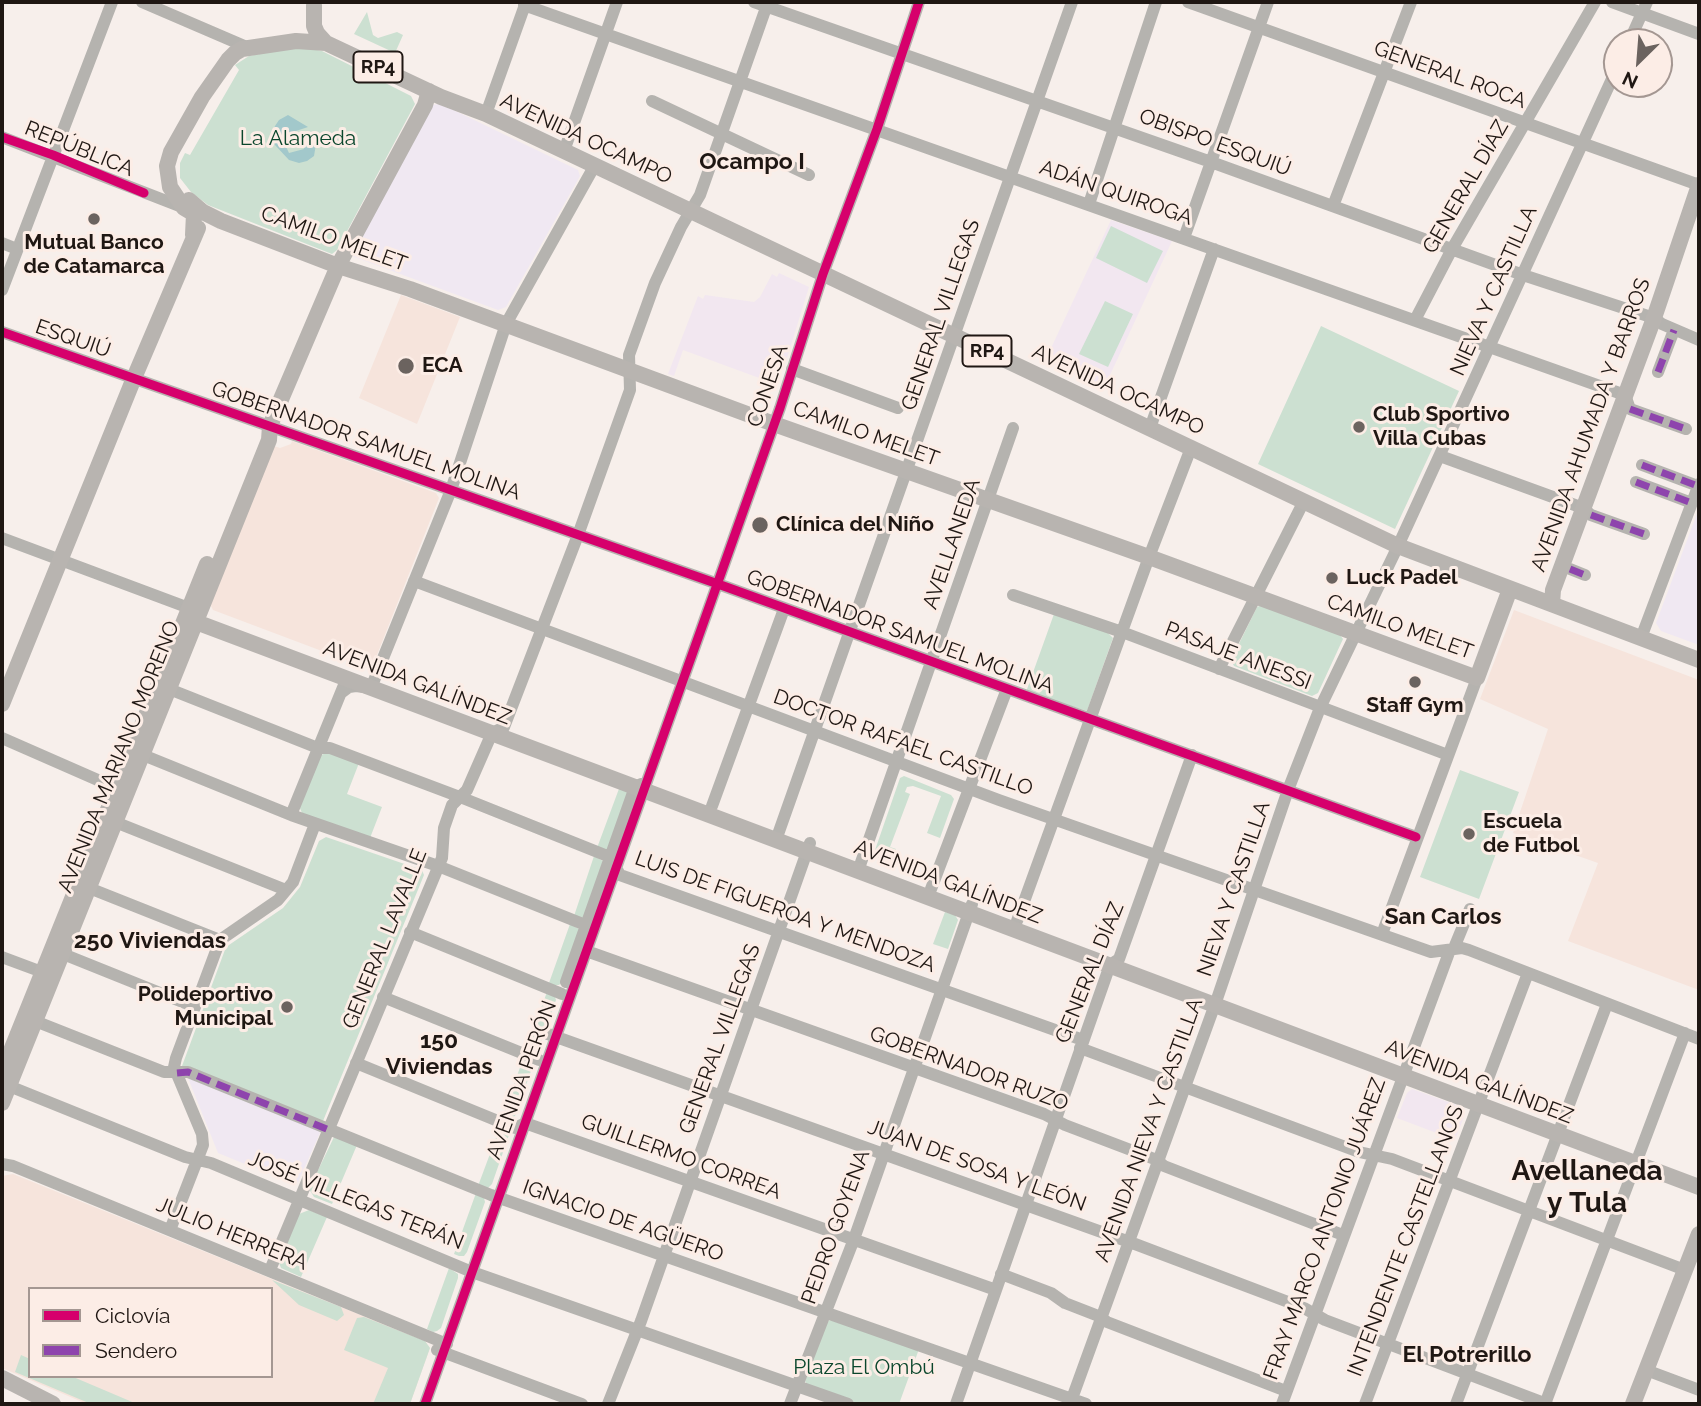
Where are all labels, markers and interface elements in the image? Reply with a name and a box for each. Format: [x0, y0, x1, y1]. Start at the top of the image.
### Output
north arrow [1603, 28, 1673, 98]
street label: GENERAL ROCA [1370, 36, 1530, 114]
road number: RP4 [354, 52, 402, 82]
text: N [1619, 67, 1641, 93]
street label: AVENIDA OCAMPO [496, 88, 676, 190]
street label: OBISPO ESQUIÚ [1136, 104, 1294, 182]
street label: REPÚBLICA [21, 116, 137, 182]
street label: GENERAL DÍAZ [1418, 116, 1514, 258]
park label: La Alameda [240, 126, 356, 152]
district label: Ocampo I [699, 148, 805, 176]
street label: ADÁN QUIROGA [1036, 155, 1196, 231]
street label: CAMILO MELET [257, 201, 411, 277]
street label: NIEVA Y CASTILLA [1445, 202, 1543, 380]
marker: Mutual Banco de Catamarca [86, 211, 102, 227]
street label: GENERAL VILLEGAS [896, 216, 986, 414]
place label: Mutual Banco de Catamarca [23, 230, 165, 280]
street label: AVENIDA AHUMADA Y BARROS [1526, 275, 1656, 575]
street label: ESQUIÚ [32, 314, 114, 364]
road number: RP4 [962, 336, 1012, 366]
street label: AVENIDA OCAMPO [1028, 339, 1208, 441]
street label: CONESA [742, 341, 794, 431]
place label: ECA [422, 353, 463, 379]
marker: ECA [396, 356, 416, 376]
street label: GOBERNADOR SAMUEL MOLINA [208, 376, 524, 506]
street label: CAMILO MELET [789, 396, 943, 472]
place label: Club Sportivo Villa Cubas [1373, 402, 1510, 452]
marker: Club Sportivo Villa Cubas [1351, 419, 1367, 435]
street label: AVELLANEDA [918, 475, 986, 613]
place label: Clínica del Niño [776, 512, 934, 538]
marker: Clínica del Niño [750, 515, 770, 535]
street label: GOBERNADOR SAMUEL MOLINA [743, 565, 1057, 699]
place label: Luck Padel [1346, 565, 1458, 591]
marker: Luck Padel [1324, 570, 1340, 586]
street label: CAMILO MELET [1323, 589, 1477, 665]
street label: AVENIDA MARIANO MORENO [53, 617, 185, 897]
street label: PASAJE ANESSI [1161, 617, 1315, 695]
street label: AVENIDA GALÍNDEZ [319, 636, 515, 730]
marker: Staff Gym [1407, 674, 1423, 690]
street label: DOCTOR RAFAEL CASTILLO [770, 684, 1036, 802]
place label: Staff Gym [1366, 693, 1464, 719]
street label: NIEVA Y CASTILLA [1192, 798, 1276, 980]
place label: Escuela de Futbol [1483, 809, 1579, 859]
marker: Escuela de Futbol [1461, 826, 1477, 842]
street label: AVENIDA GALÍNDEZ [850, 835, 1046, 929]
street label: GENERAL LAVALLE [337, 845, 433, 1033]
street label: LUIS DE FIGUEROA Y MENDOZA [631, 846, 939, 978]
street label: GENERAL DÍAZ [1050, 899, 1130, 1047]
district label: San Carlos [1384, 903, 1502, 931]
district label: 250 Viviendas [74, 927, 226, 955]
street label: GENERAL VILLEGAS [674, 941, 766, 1137]
place label: Polideportivo Municipal [138, 982, 273, 1032]
street label: AVENIDA NIEVA Y CASTILLA [1089, 995, 1209, 1265]
street label: AVENIDA PERÓN [482, 997, 562, 1163]
marker: Polideportivo Municipal [279, 999, 295, 1015]
street label: GOBERNADOR RUZO [866, 1021, 1072, 1117]
district label: 150 Viviendas [386, 1027, 492, 1081]
street label: AVENIDA GALÍNDEZ [1381, 1035, 1577, 1129]
street label: FRAY MARCO ANTONIO JUÁREZ [1259, 1075, 1391, 1383]
street label: INTENDENTE CASTELLANOS [1343, 1102, 1469, 1380]
street label: GUILLERMO CORREA [578, 1109, 784, 1205]
street label: JUAN DE SOSA Y LEÓN [864, 1115, 1090, 1217]
street label: JOSÉ VILLEGAS TERÁN [245, 1146, 467, 1256]
street label: PEDRO GOYENA [796, 1146, 876, 1308]
district label: Avellaneda y Tula [1511, 1155, 1663, 1221]
street label: IGNACIO DE AGÜERO [519, 1175, 727, 1267]
street label: JULIO HERRERA [153, 1192, 311, 1276]
legend [28, 1287, 273, 1378]
text: Ciclovía [95, 1303, 171, 1328]
text: Sendero [95, 1338, 177, 1363]
district label: El Potrerillo [1402, 1341, 1532, 1369]
park label: Plaza El Ombú [793, 1355, 935, 1381]

